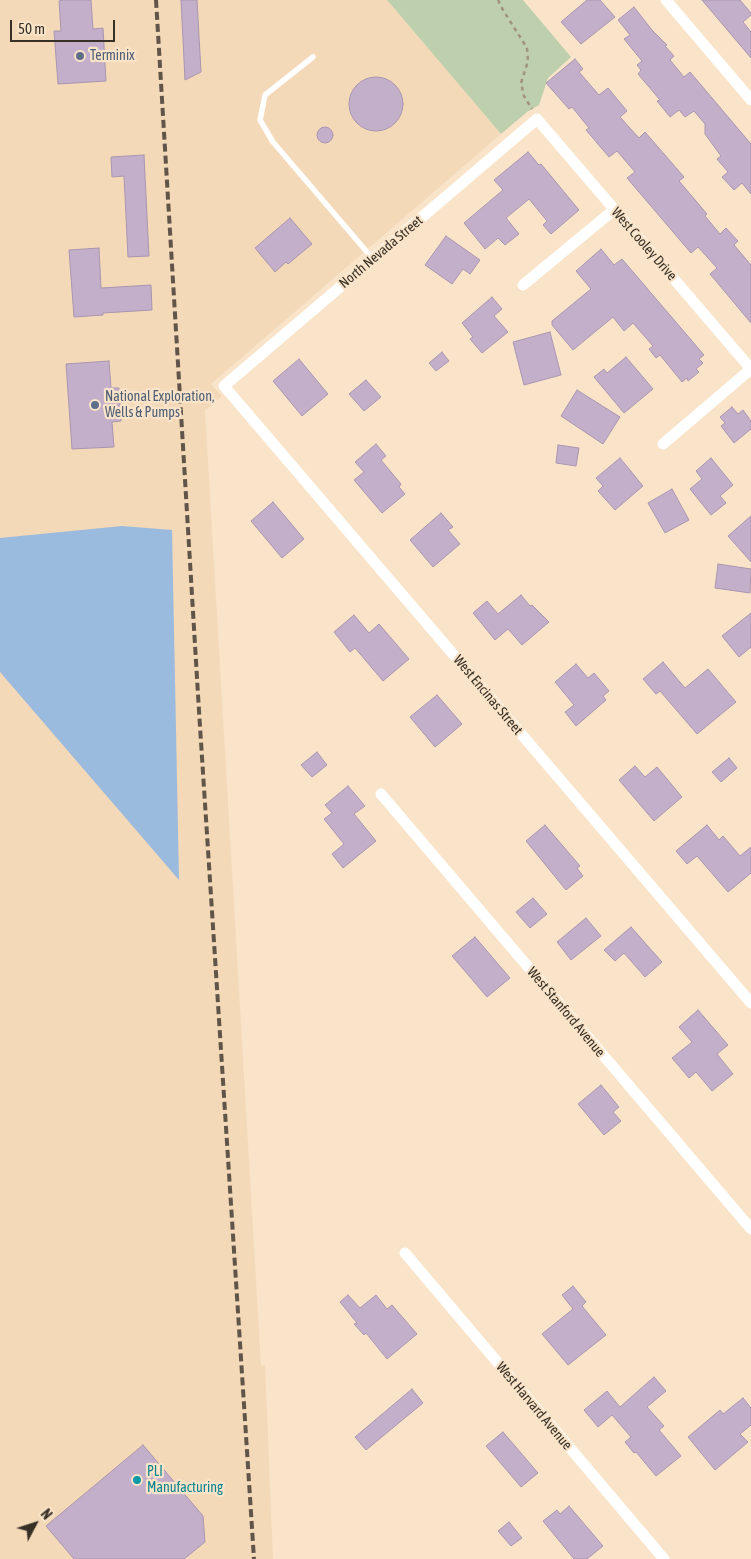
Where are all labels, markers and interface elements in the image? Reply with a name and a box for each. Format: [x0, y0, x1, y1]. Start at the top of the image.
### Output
scale bar [12, 10, 118, 42]
text: 50 m [18, 20, 45, 37]
place label: Terminix [90, 48, 135, 64]
marker: Terminix [74, 50, 86, 62]
street label: West Cooley Drive [608, 204, 680, 284]
street label: North Nevada Street [336, 212, 426, 292]
place label: National Exploration, Wells & Pumps [105, 389, 214, 422]
marker: National Exploration, Wells & Pumps [89, 399, 101, 411]
street label: West Encinas Street [450, 652, 526, 738]
street label: West Stanford Avenue [524, 964, 608, 1060]
street label: West Harvard Avenue [492, 1359, 576, 1453]
place label: PLI Manufacturing [147, 1464, 223, 1496]
marker: PLI Manufacturing [131, 1474, 143, 1486]
north arrow [10, 1499, 60, 1549]
text: N [38, 1506, 55, 1523]

